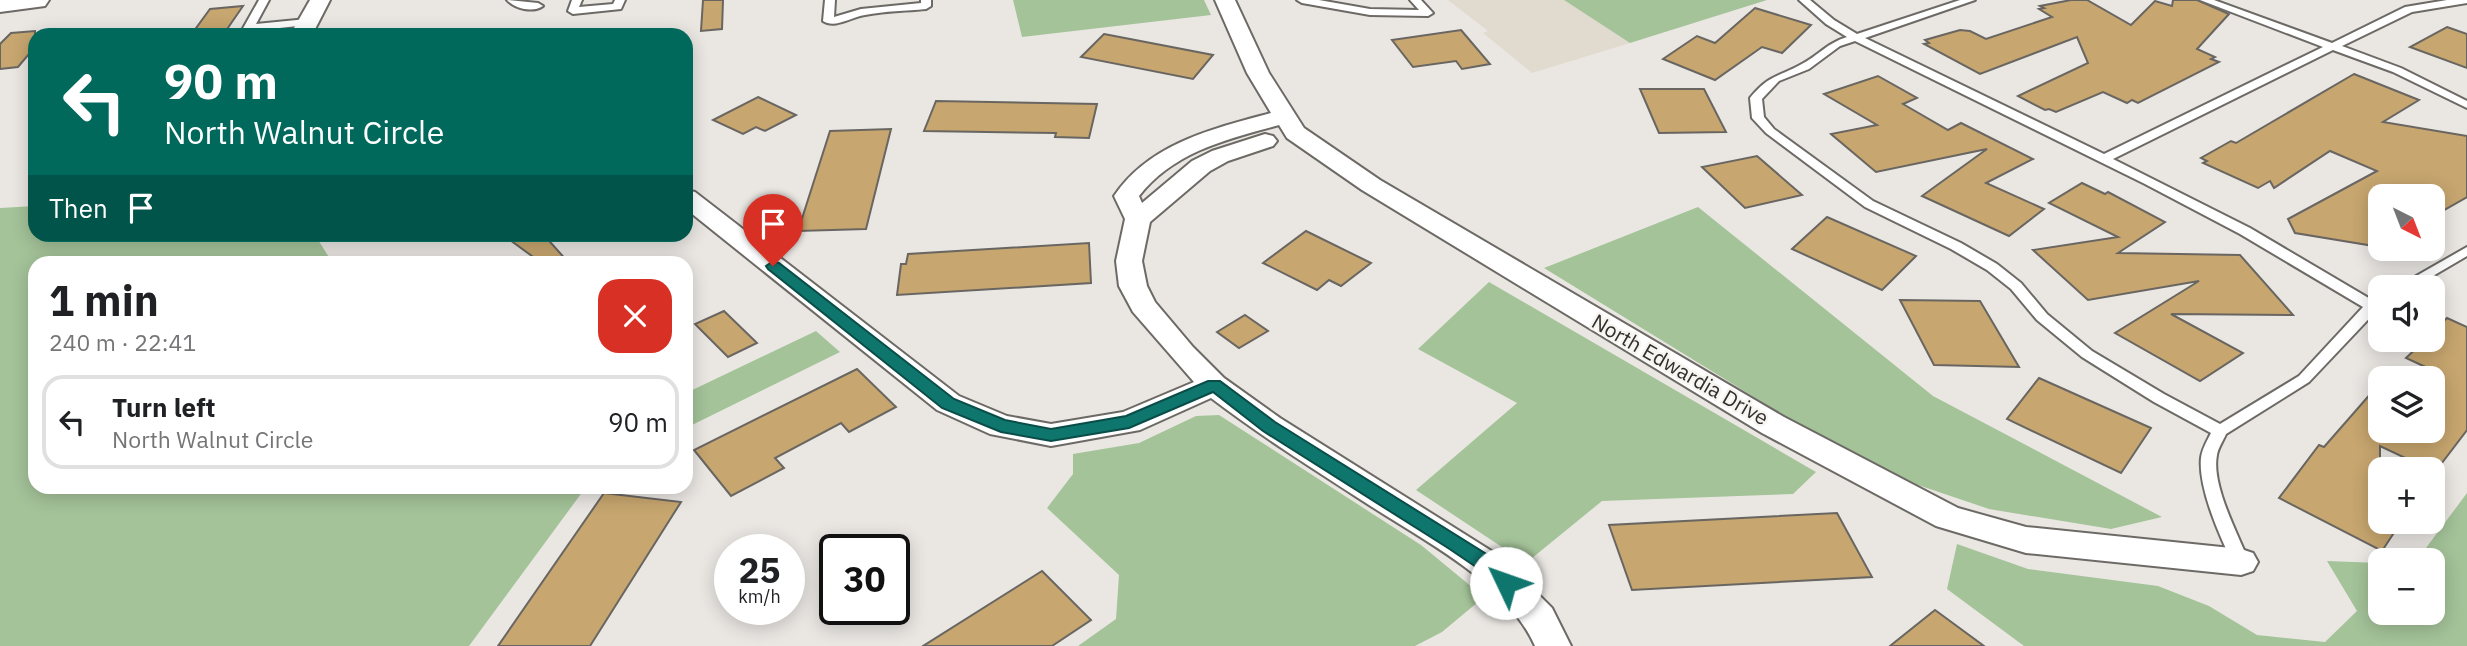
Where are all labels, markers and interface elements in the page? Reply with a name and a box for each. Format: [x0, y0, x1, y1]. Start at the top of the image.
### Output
text: 90 m [164, 49, 278, 112]
icon: left [49, 56, 140, 147]
text: North Walnut Circle [164, 111, 444, 153]
north arrow [2368, 184, 2445, 261]
map controls [2368, 184, 2445, 625]
icon: arrive [122, 189, 160, 227]
text: Then [49, 191, 108, 225]
pin [743, 194, 803, 266]
icon: arrive [754, 205, 792, 243]
text: 1 min [49, 273, 159, 328]
button: sound [2368, 275, 2445, 352]
button: close [598, 279, 672, 353]
street label: North Edwardia Drive [1587, 307, 1774, 431]
text: 240 m · 22:41 [49, 327, 196, 357]
button: layers [2368, 366, 2445, 443]
text: Turn left [112, 390, 215, 424]
icon: left [53, 403, 91, 441]
text: 90 m [608, 405, 668, 439]
text: North Walnut Circle [112, 424, 313, 454]
button: + [2368, 457, 2445, 534]
speed limit sign: 30 [819, 534, 910, 625]
position arrow [1469, 546, 1543, 620]
text: 25 [738, 547, 781, 593]
button: − [2368, 548, 2445, 625]
text: km/h [738, 585, 781, 608]

